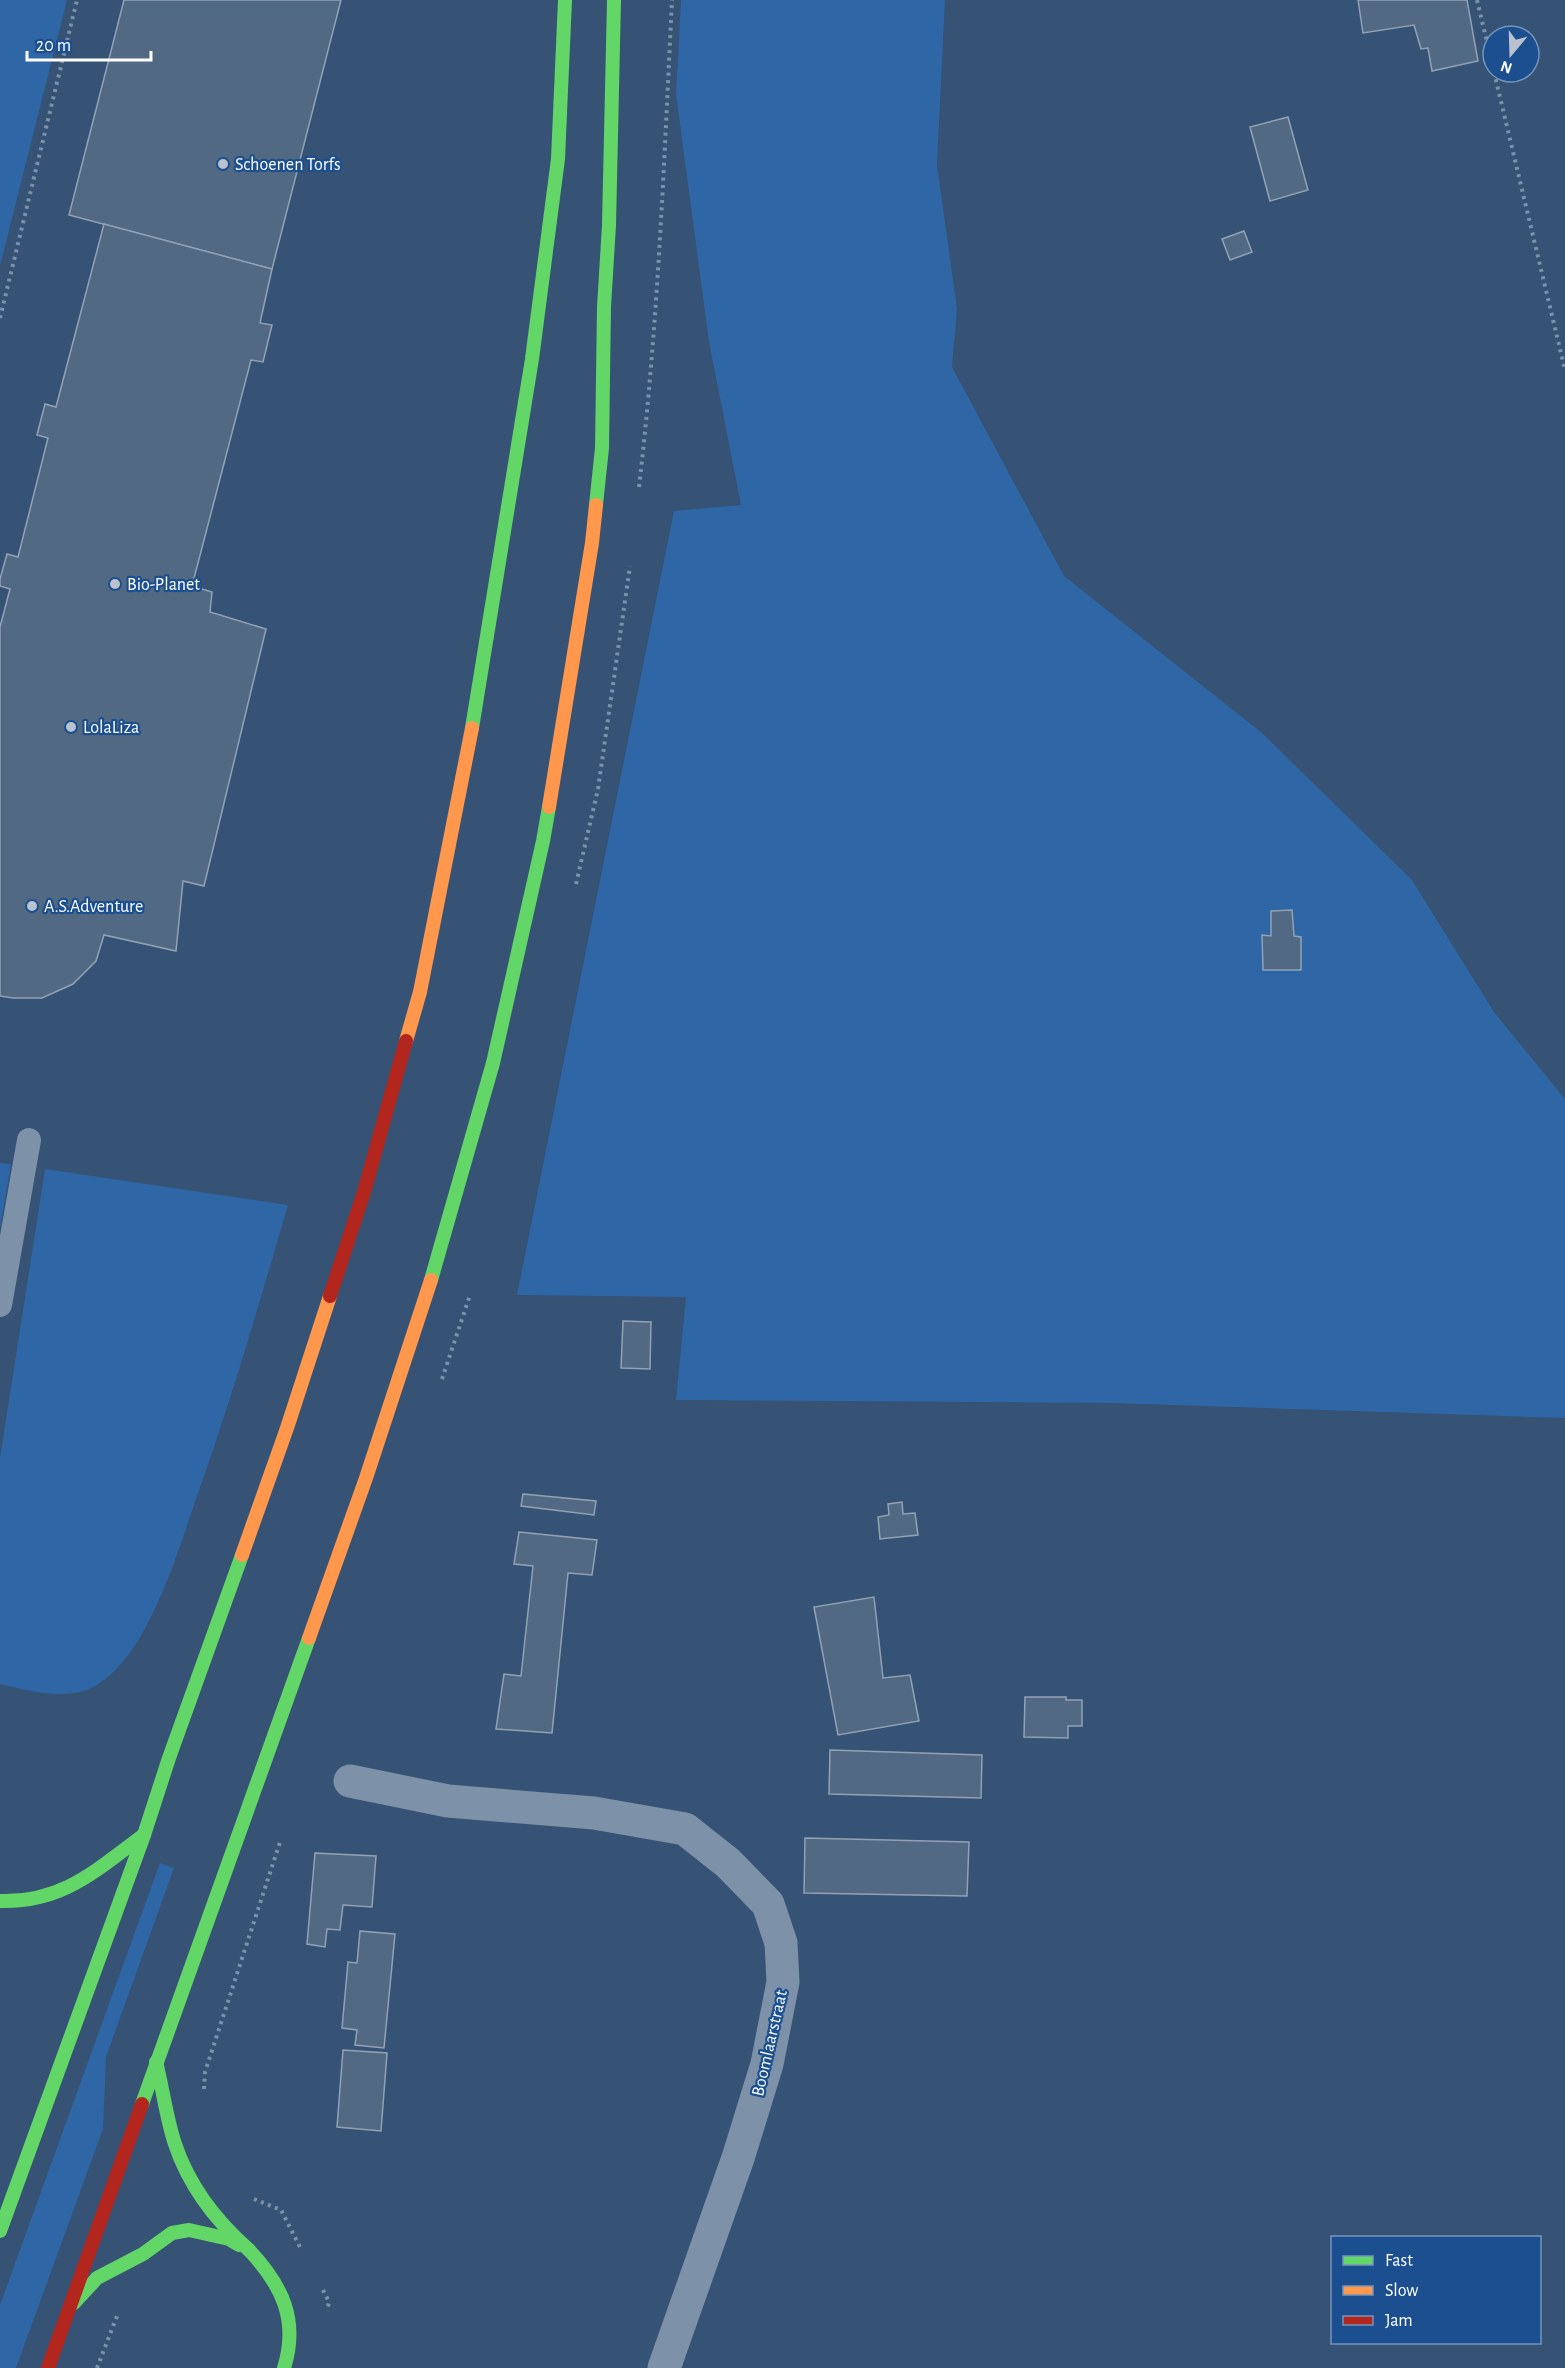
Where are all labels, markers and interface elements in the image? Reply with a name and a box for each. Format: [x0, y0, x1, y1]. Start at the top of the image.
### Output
scale bar [27, 24, 152, 62]
north arrow [1481, 24, 1541, 84]
text: 20 m [36, 37, 71, 55]
text: N [1499, 58, 1514, 77]
place label: Schoenen Torfs [235, 156, 341, 174]
marker: Schoenen Torfs [216, 157, 230, 171]
place label: Bio-Planet [127, 576, 200, 594]
marker: Bio-Planet [108, 577, 122, 591]
place label: LolaLiza [83, 719, 139, 737]
marker: LolaLiza [64, 720, 78, 734]
place label: A.S.Adventure [44, 898, 143, 916]
marker: A.S.Adventure [25, 899, 39, 913]
street label: Boomlaarstraat [749, 1988, 791, 2098]
legend [1331, 2236, 1541, 2344]
text: Fast [1385, 2252, 1413, 2270]
text: Slow [1385, 2282, 1418, 2300]
text: Jam [1385, 2312, 1413, 2330]

